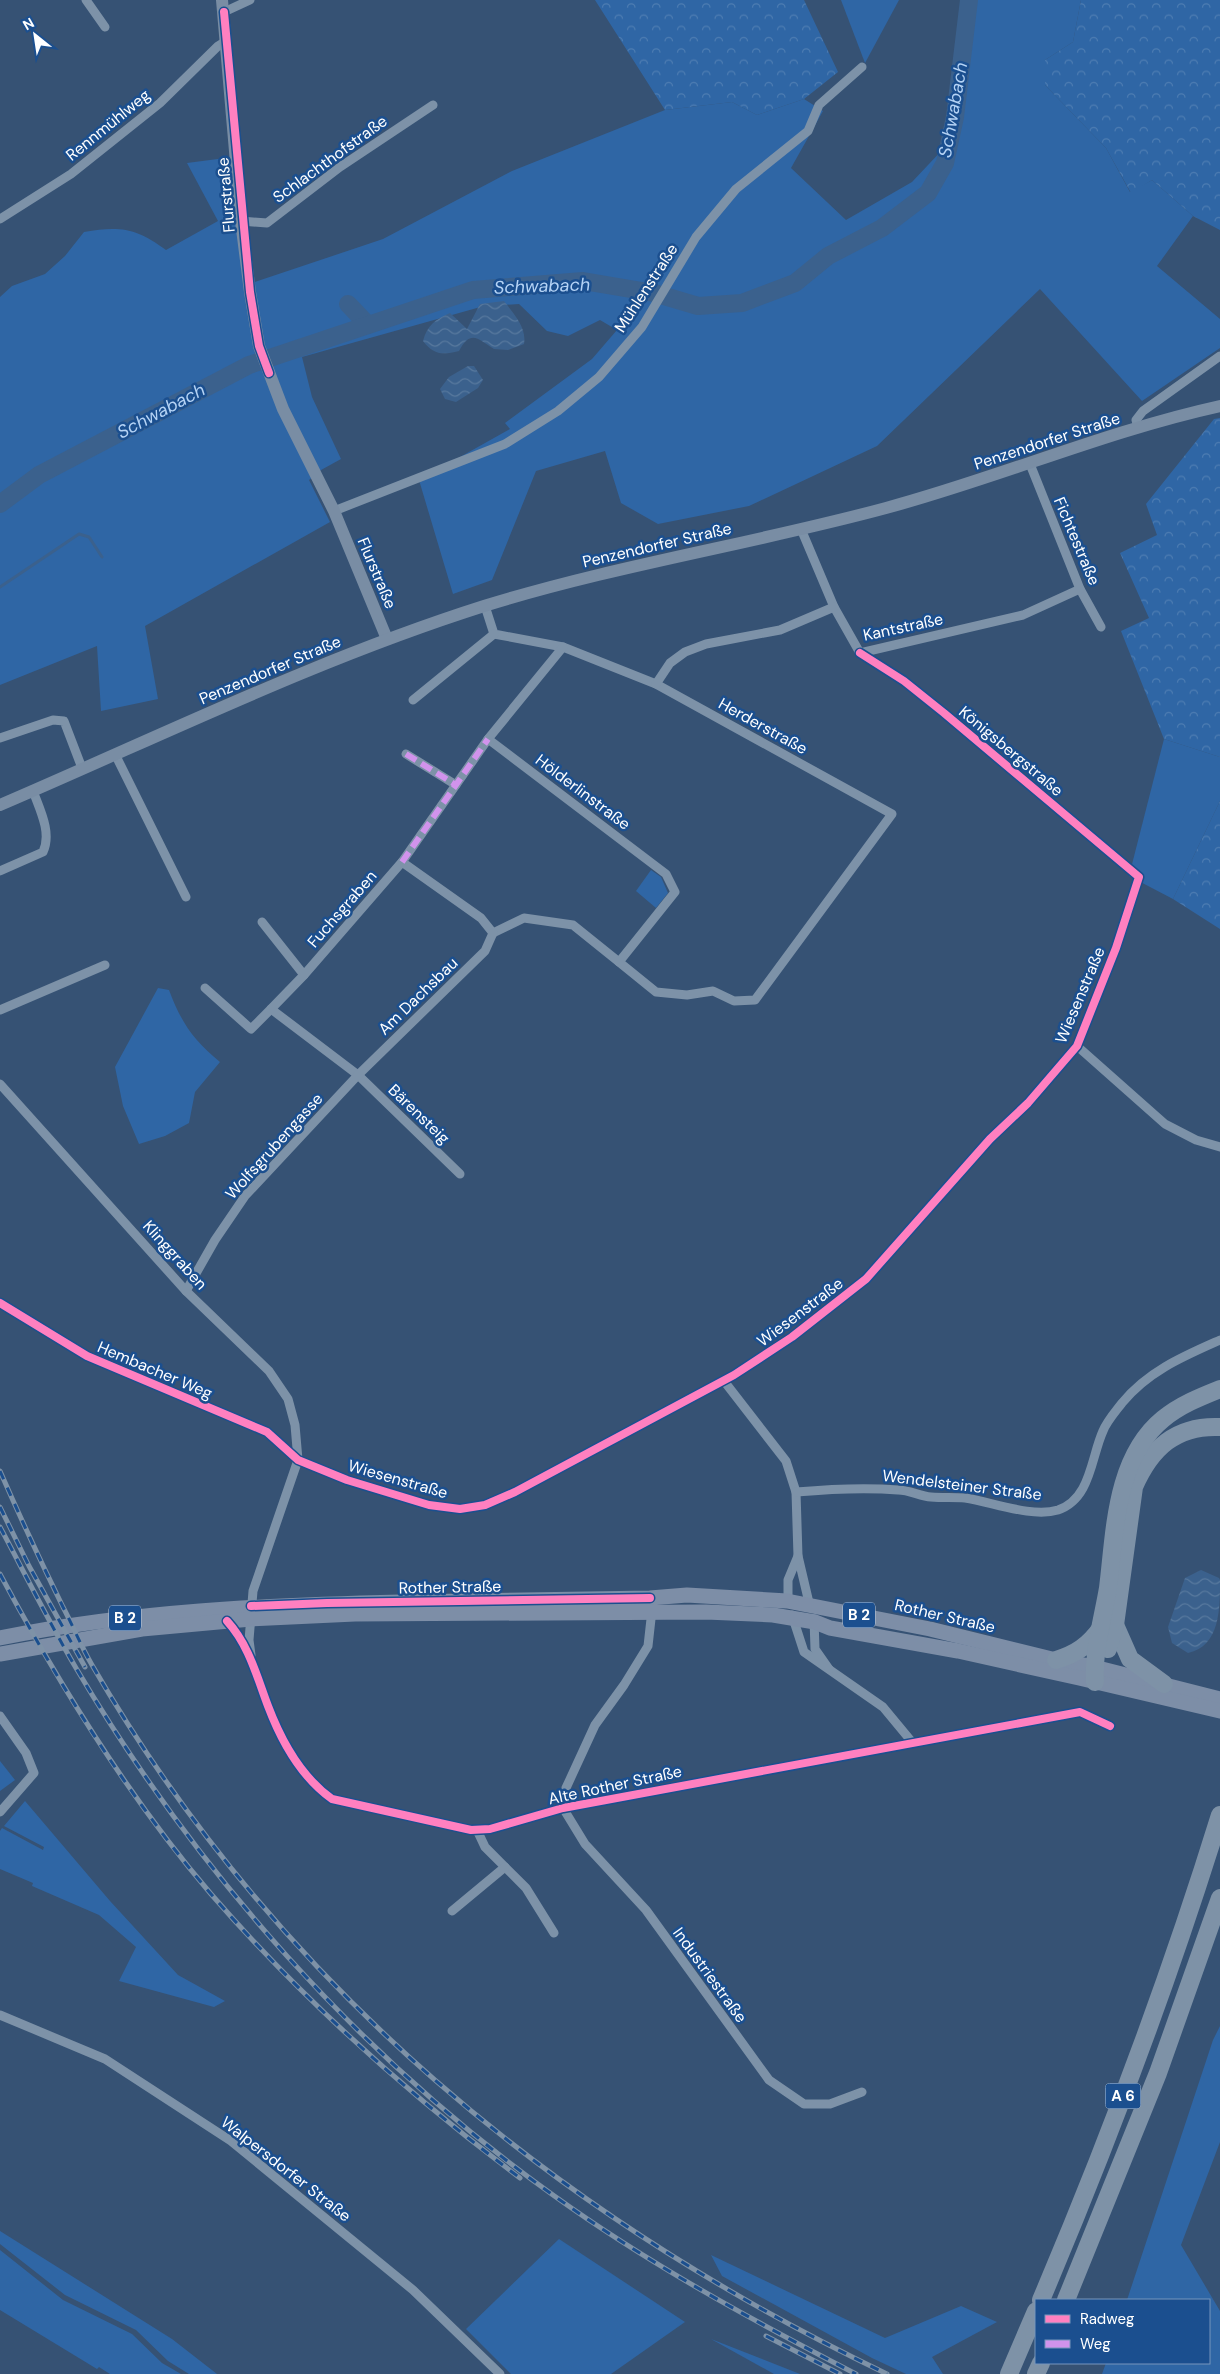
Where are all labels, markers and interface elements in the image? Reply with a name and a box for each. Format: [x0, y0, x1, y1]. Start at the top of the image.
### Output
north arrow [10, 10, 60, 60]
text: N [20, 13, 37, 34]
water label: Schwabach [933, 60, 973, 160]
street label: Rennmühlweg [62, 85, 155, 165]
street label: Schlachthofstraße [269, 110, 391, 208]
street label: Flurstraße [212, 157, 240, 233]
street label: Mühlenstraße [610, 240, 682, 336]
water label: Schwabach [493, 272, 591, 300]
water label: Schwabach [113, 378, 209, 444]
street label: Penzendorfer Straße [971, 408, 1123, 474]
street label: Fichtestraße [1049, 494, 1105, 588]
street label: Penzendorfer Straße [581, 518, 733, 572]
street label: Flurstraße [353, 534, 401, 612]
street label: Kantstraße [861, 608, 945, 646]
street label: Penzendorfer Straße [196, 631, 344, 709]
street label: Herderstraße [715, 693, 811, 759]
street label: Königsbergstraße [954, 701, 1068, 801]
street label: Hölderlinstraße [531, 749, 635, 835]
street label: Fuchsgraben [303, 866, 381, 952]
street label: Wiesenstraße [1050, 944, 1110, 1046]
street label: Am Dachsbau [374, 953, 462, 1039]
street label: Bärensteig [384, 1079, 454, 1149]
street label: Wolfsgrubengasse [221, 1088, 327, 1204]
street label: Klinggraben [138, 1216, 212, 1294]
street label: Wiesenstraße [753, 1273, 847, 1351]
street label: Hembacher Weg [94, 1336, 216, 1404]
street label: Wiesenstraße [346, 1455, 450, 1503]
street label: Wendelsteiner Straße [881, 1465, 1043, 1505]
street label: Rother Straße [399, 1576, 501, 1598]
street label: Rother Straße [893, 1594, 997, 1638]
road number: B 2 [843, 1602, 875, 1628]
road number: B 2 [109, 1606, 141, 1630]
street label: Alte Rother Straße [546, 1761, 684, 1809]
street label: Industriestraße [668, 1923, 752, 2027]
road number: A 6 [1106, 2084, 1140, 2108]
street label: Walpersdorfer Straße [217, 2112, 355, 2226]
legend [1035, 2299, 1210, 2364]
text: Radweg [1080, 2309, 1134, 2329]
text: Weg [1080, 2334, 1111, 2354]

